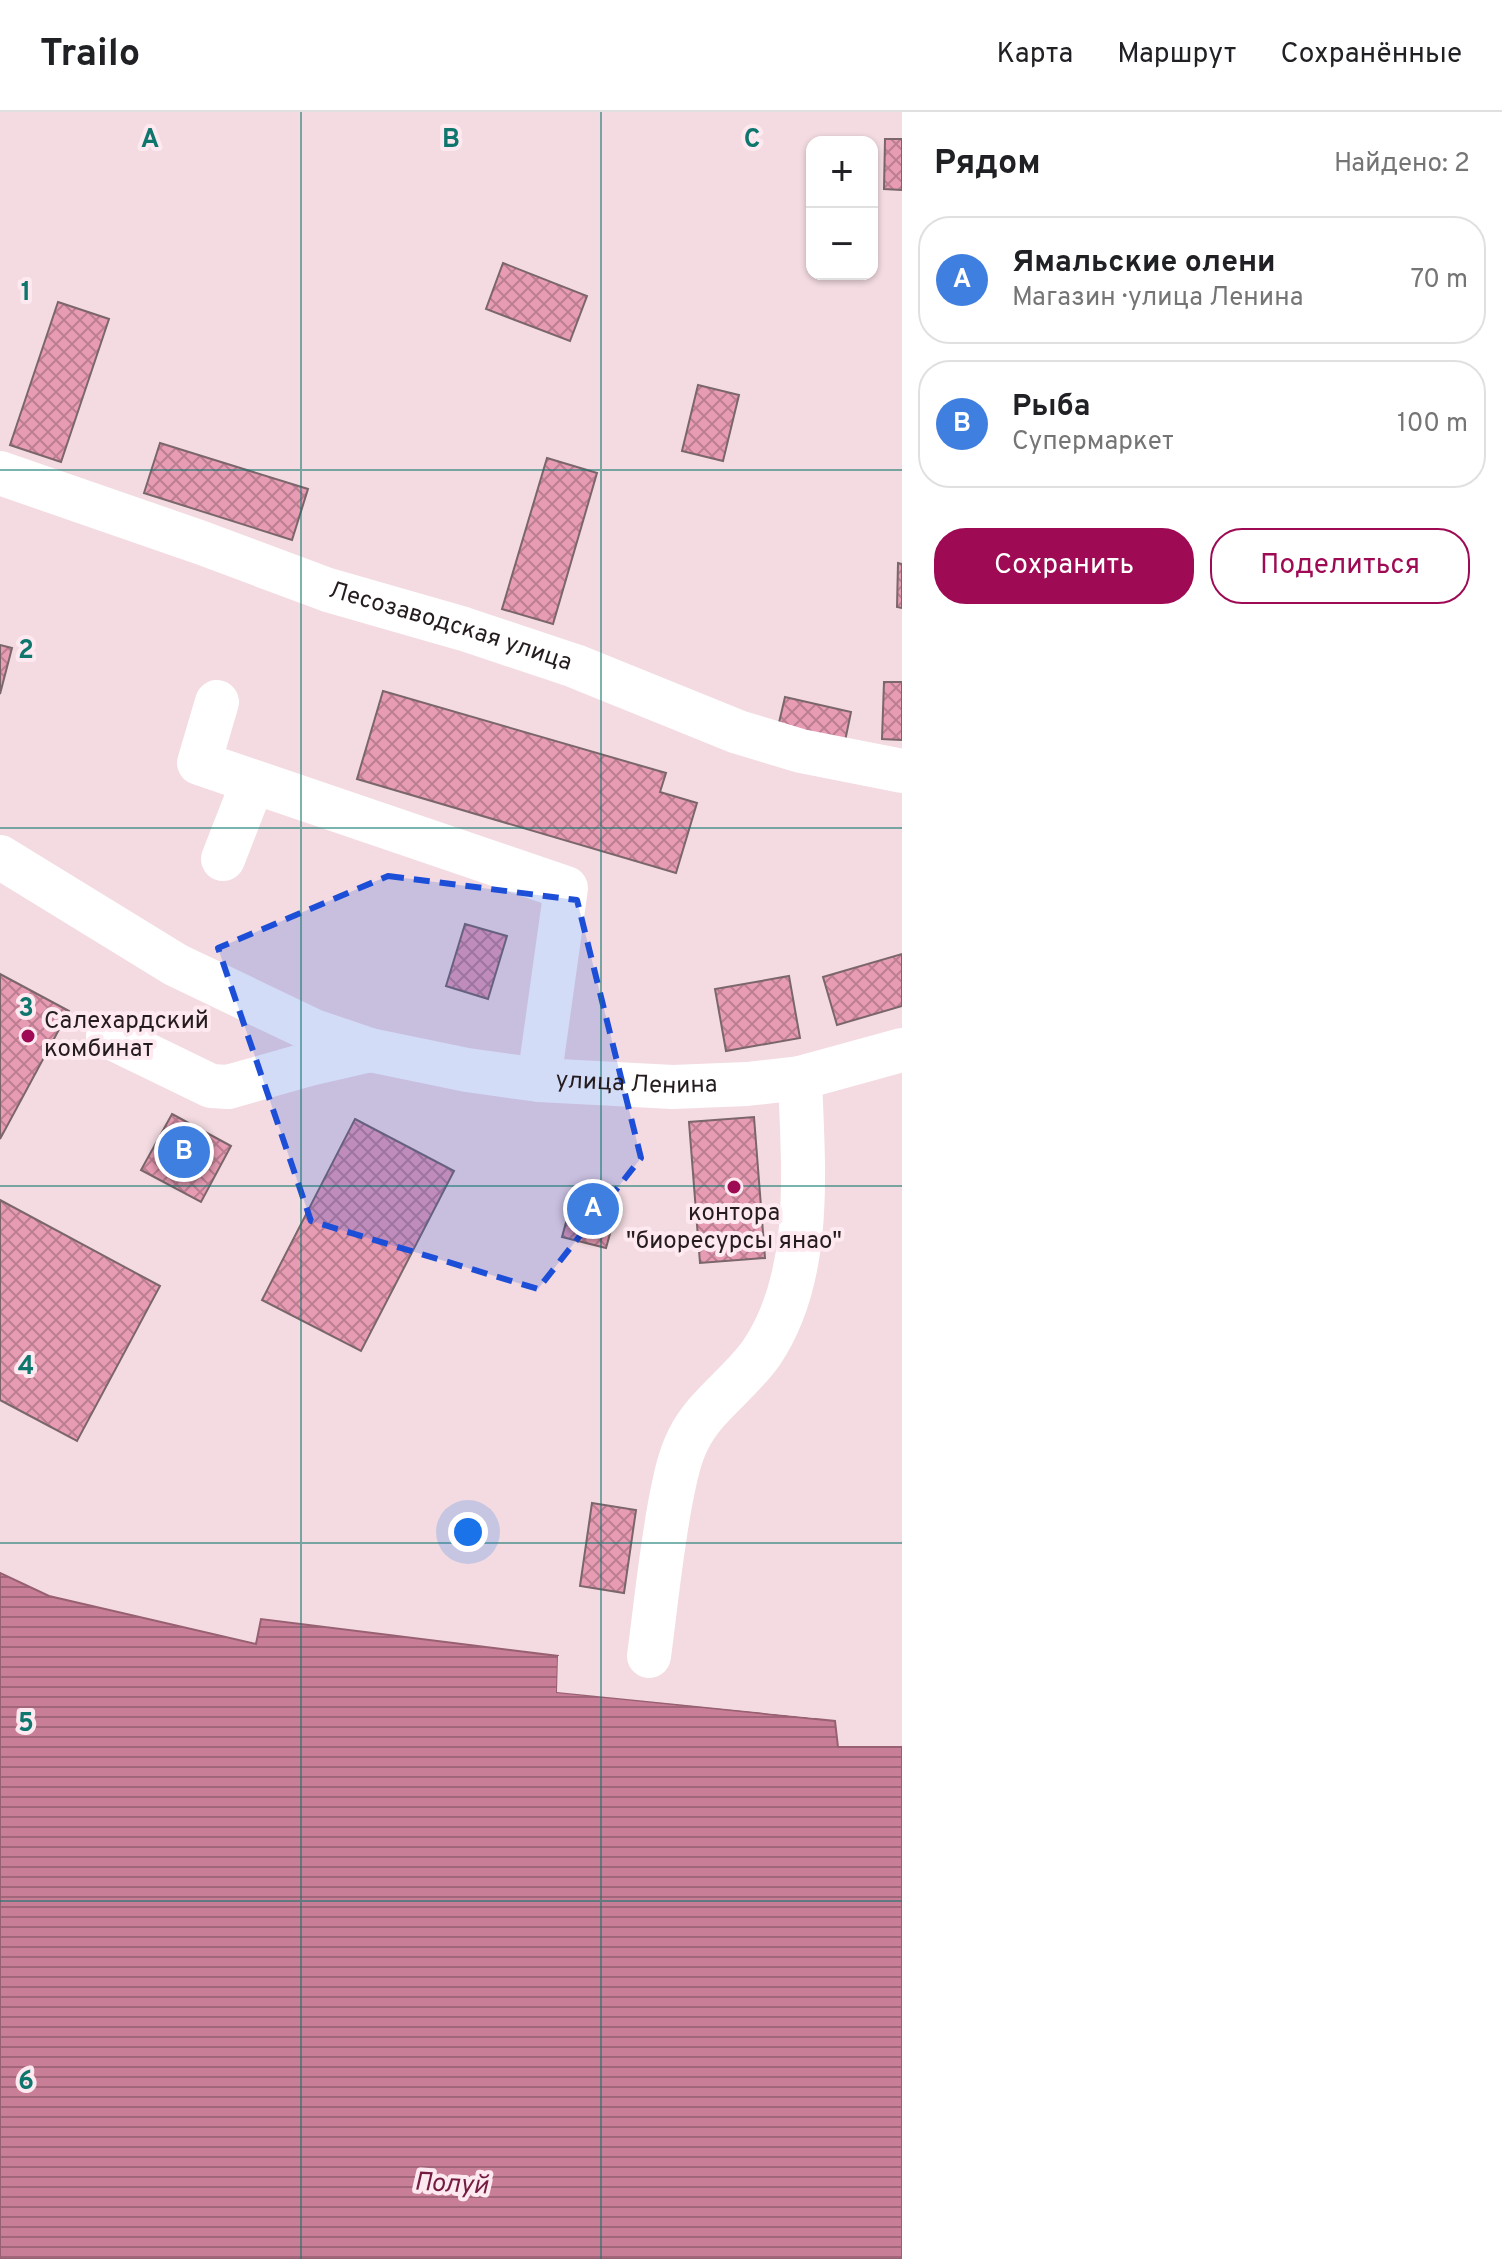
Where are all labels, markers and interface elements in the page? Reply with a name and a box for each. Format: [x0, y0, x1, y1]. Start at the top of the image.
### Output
text: Trailo [40, 31, 140, 80]
text: Карта [997, 37, 1073, 73]
text: Маршрут [1117, 37, 1236, 73]
text: Сохранённые [1280, 37, 1462, 73]
text: A [141, 124, 159, 157]
text: B [442, 124, 460, 157]
text: C [744, 124, 760, 157]
map controls [806, 136, 878, 280]
button: + [806, 136, 878, 208]
text: Рядом [934, 143, 1041, 186]
text: Найдено: 2 [1334, 148, 1470, 181]
button: − [806, 208, 878, 280]
text: Ямальские олени [1012, 245, 1276, 282]
text: A [953, 264, 971, 297]
text: 70 m [1410, 264, 1468, 297]
text: 1 [21, 277, 31, 310]
text: Магазин · улица Ленина [1012, 282, 1303, 315]
text: Рыба [1012, 389, 1090, 426]
text: B [953, 408, 971, 441]
text: 100 m [1397, 408, 1468, 441]
text: Супермаркет [1012, 426, 1174, 459]
button: Сохранить [934, 528, 1194, 604]
button: Поделиться [1210, 528, 1470, 604]
street label: Лесозаводская улица [325, 576, 576, 679]
text: 2 [18, 635, 34, 668]
text: 3 [18, 993, 34, 1026]
place label: Салехардский комбинат [44, 1007, 209, 1065]
marker: Салехардский комбинат [19, 1027, 37, 1045]
street label: улица Ленина [555, 1066, 718, 1102]
pin: B [158, 1122, 210, 1182]
marker: контора "биоресурсы янао" [725, 1178, 743, 1196]
pin: A [567, 1179, 619, 1239]
place label: контора "биоресурсы янао" [626, 1199, 842, 1257]
text: 4 [18, 1351, 34, 1384]
your location [448, 1512, 488, 1552]
text: 5 [18, 1708, 34, 1741]
text: 6 [18, 2066, 34, 2099]
water label: Полуй [413, 2167, 490, 2203]

